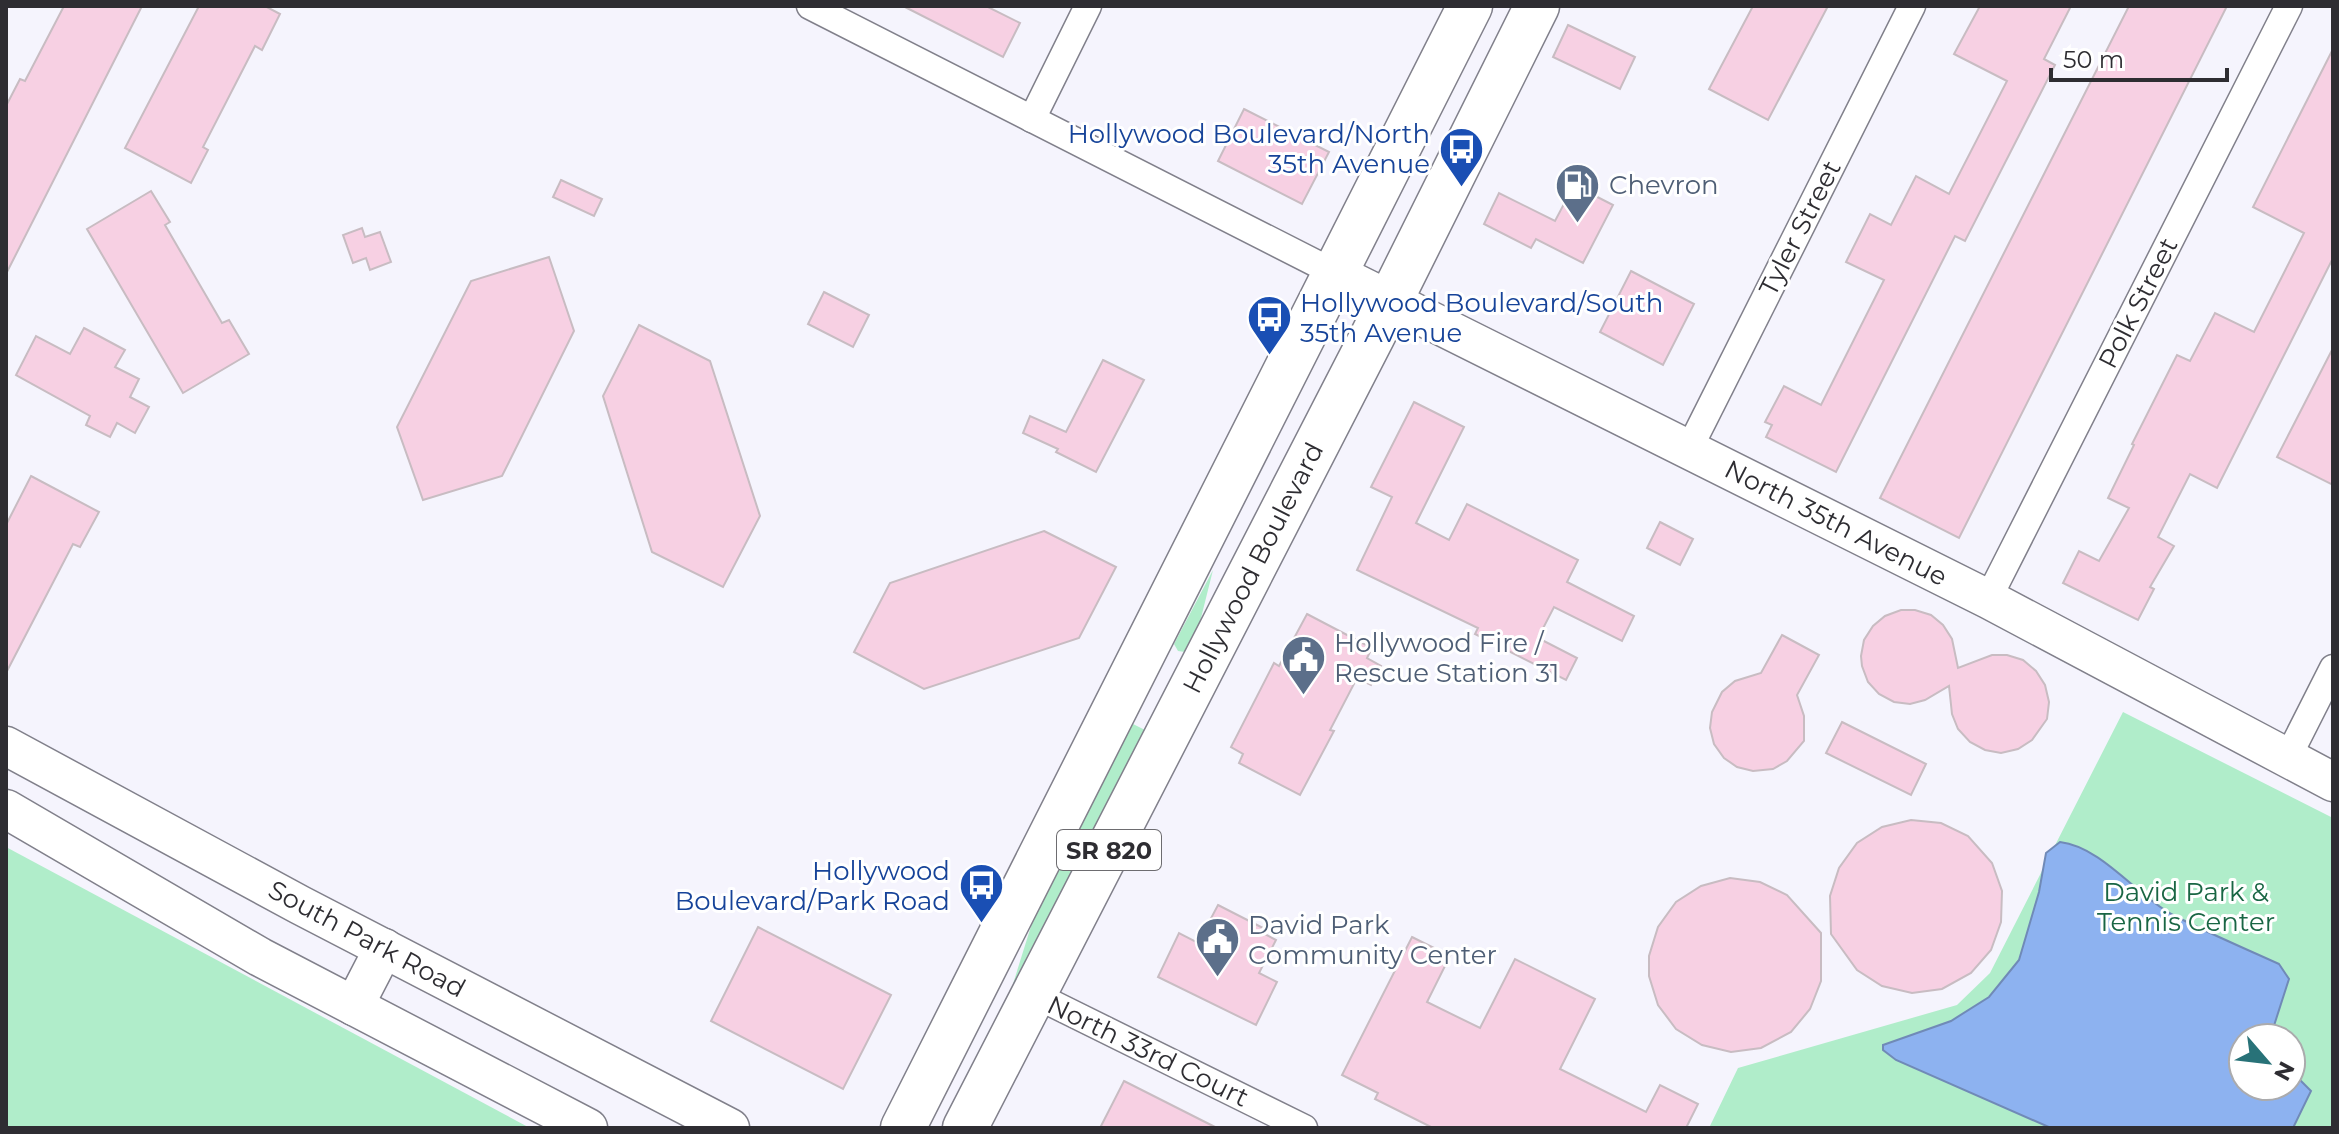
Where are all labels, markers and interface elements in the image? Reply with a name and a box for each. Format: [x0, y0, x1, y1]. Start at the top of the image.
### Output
scale bar [2051, 32, 2227, 82]
text: 50 m [2063, 45, 2124, 74]
place label: Hollywood Boulevard/North 35th Avenue [1068, 118, 1430, 180]
bus stop icon: Hollywood Boulevard/North 35th Avenue [1437, 125, 1485, 188]
street label: Tyler Street [1752, 155, 1848, 301]
fuel station icon: Chevron [1554, 161, 1602, 224]
place label: Chevron [1609, 169, 1719, 201]
street label: Polk Street [2091, 232, 2185, 374]
place label: Hollywood Boulevard/South 35th Avenue [1300, 287, 1663, 349]
bus stop icon: Hollywood Boulevard/South 35th Avenue [1245, 294, 1293, 357]
street label: Hollywood Boulevard [1176, 437, 1330, 699]
street label: North 35th Avenue [1719, 453, 1953, 593]
place label: Hollywood Fire / Rescue Station 31 [1334, 627, 1559, 689]
public building icon: Hollywood Fire / Rescue Station 31 [1279, 634, 1327, 697]
road number: SR 820 [1057, 830, 1161, 870]
place label: Hollywood Boulevard/Park Road [675, 855, 950, 917]
bus stop icon: Hollywood Boulevard/Park Road [957, 862, 1005, 925]
street label: South Park Road [263, 873, 471, 1005]
park label: David Park & Tennis Center [2097, 876, 2275, 938]
place label: David Park Community Center [1248, 909, 1497, 971]
public building icon: David Park Community Center [1193, 916, 1241, 979]
street label: North 33rd Court [1042, 988, 1254, 1114]
north arrow [2227, 1022, 2307, 1102]
text: N [2268, 1057, 2300, 1085]

